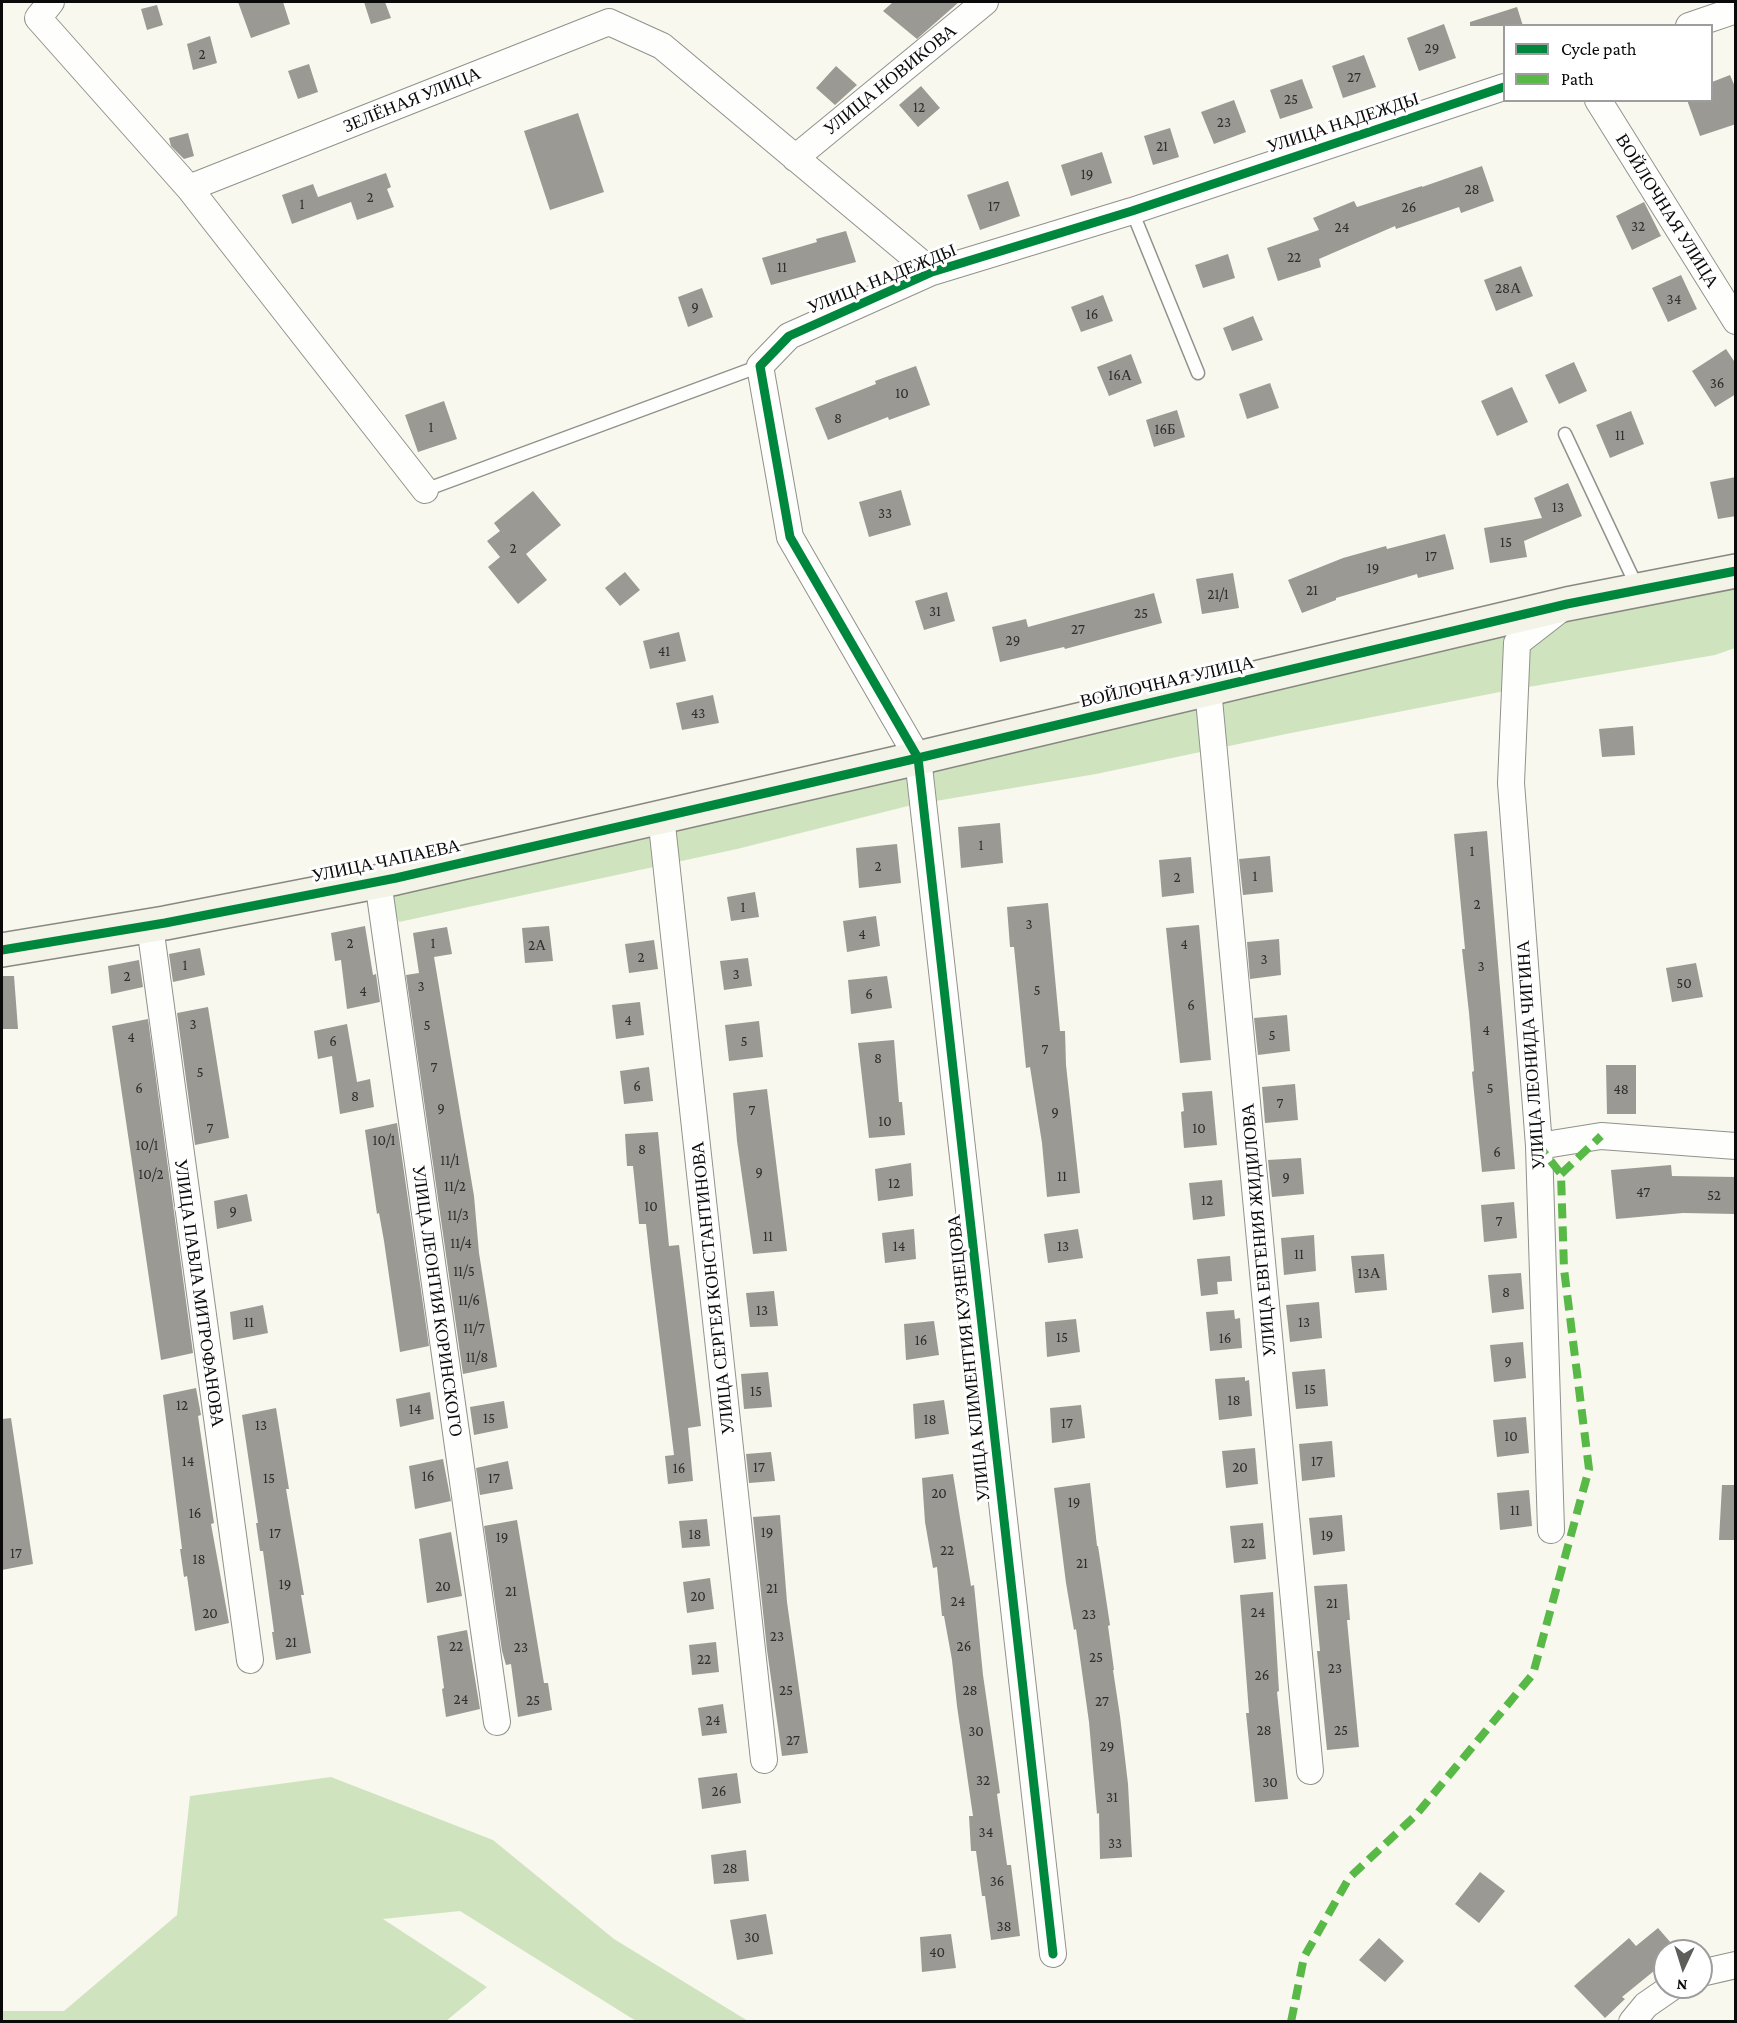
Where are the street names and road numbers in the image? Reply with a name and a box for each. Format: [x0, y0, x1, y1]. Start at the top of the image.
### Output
street label: УЛИЦА НОВИКОВА [819, 20, 961, 140]
street label: ЗЕЛЁНАЯ УЛИЦА [340, 63, 484, 137]
street label: УЛИЦА НАДЕЖДЫ [1264, 88, 1422, 158]
street label: ВОЙЛОЧНАЯ УЛИЦА [1611, 130, 1723, 292]
street label: УЛИЦА НАДЕЖДЫ [804, 239, 960, 319]
street label: ВОЙЛОЧНАЯ УЛИЦА [1078, 651, 1256, 713]
street label: УЛИЦА ЧАПАЕВА [310, 835, 462, 887]
street label: УЛИЦА ЛЕОНИДА ЧИГИНА [1512, 939, 1550, 1171]
street label: УЛИЦА ЕВГЕНИЯ ЖИДИЛОВА [1237, 1102, 1281, 1358]
street label: УЛИЦА СЕРГЕЯ КОНСТАНТИНОВА [687, 1140, 739, 1436]
street label: УЛИЦА ПАВЛА МИТРОФАНОВА [169, 1158, 229, 1428]
street label: УЛИЦА ЛЕОНТИЯ КОРИНСКОГО [407, 1164, 467, 1438]
street label: УЛИЦА КЛИМЕНТИЯ КУЗНЕЦОВА [943, 1213, 995, 1503]

